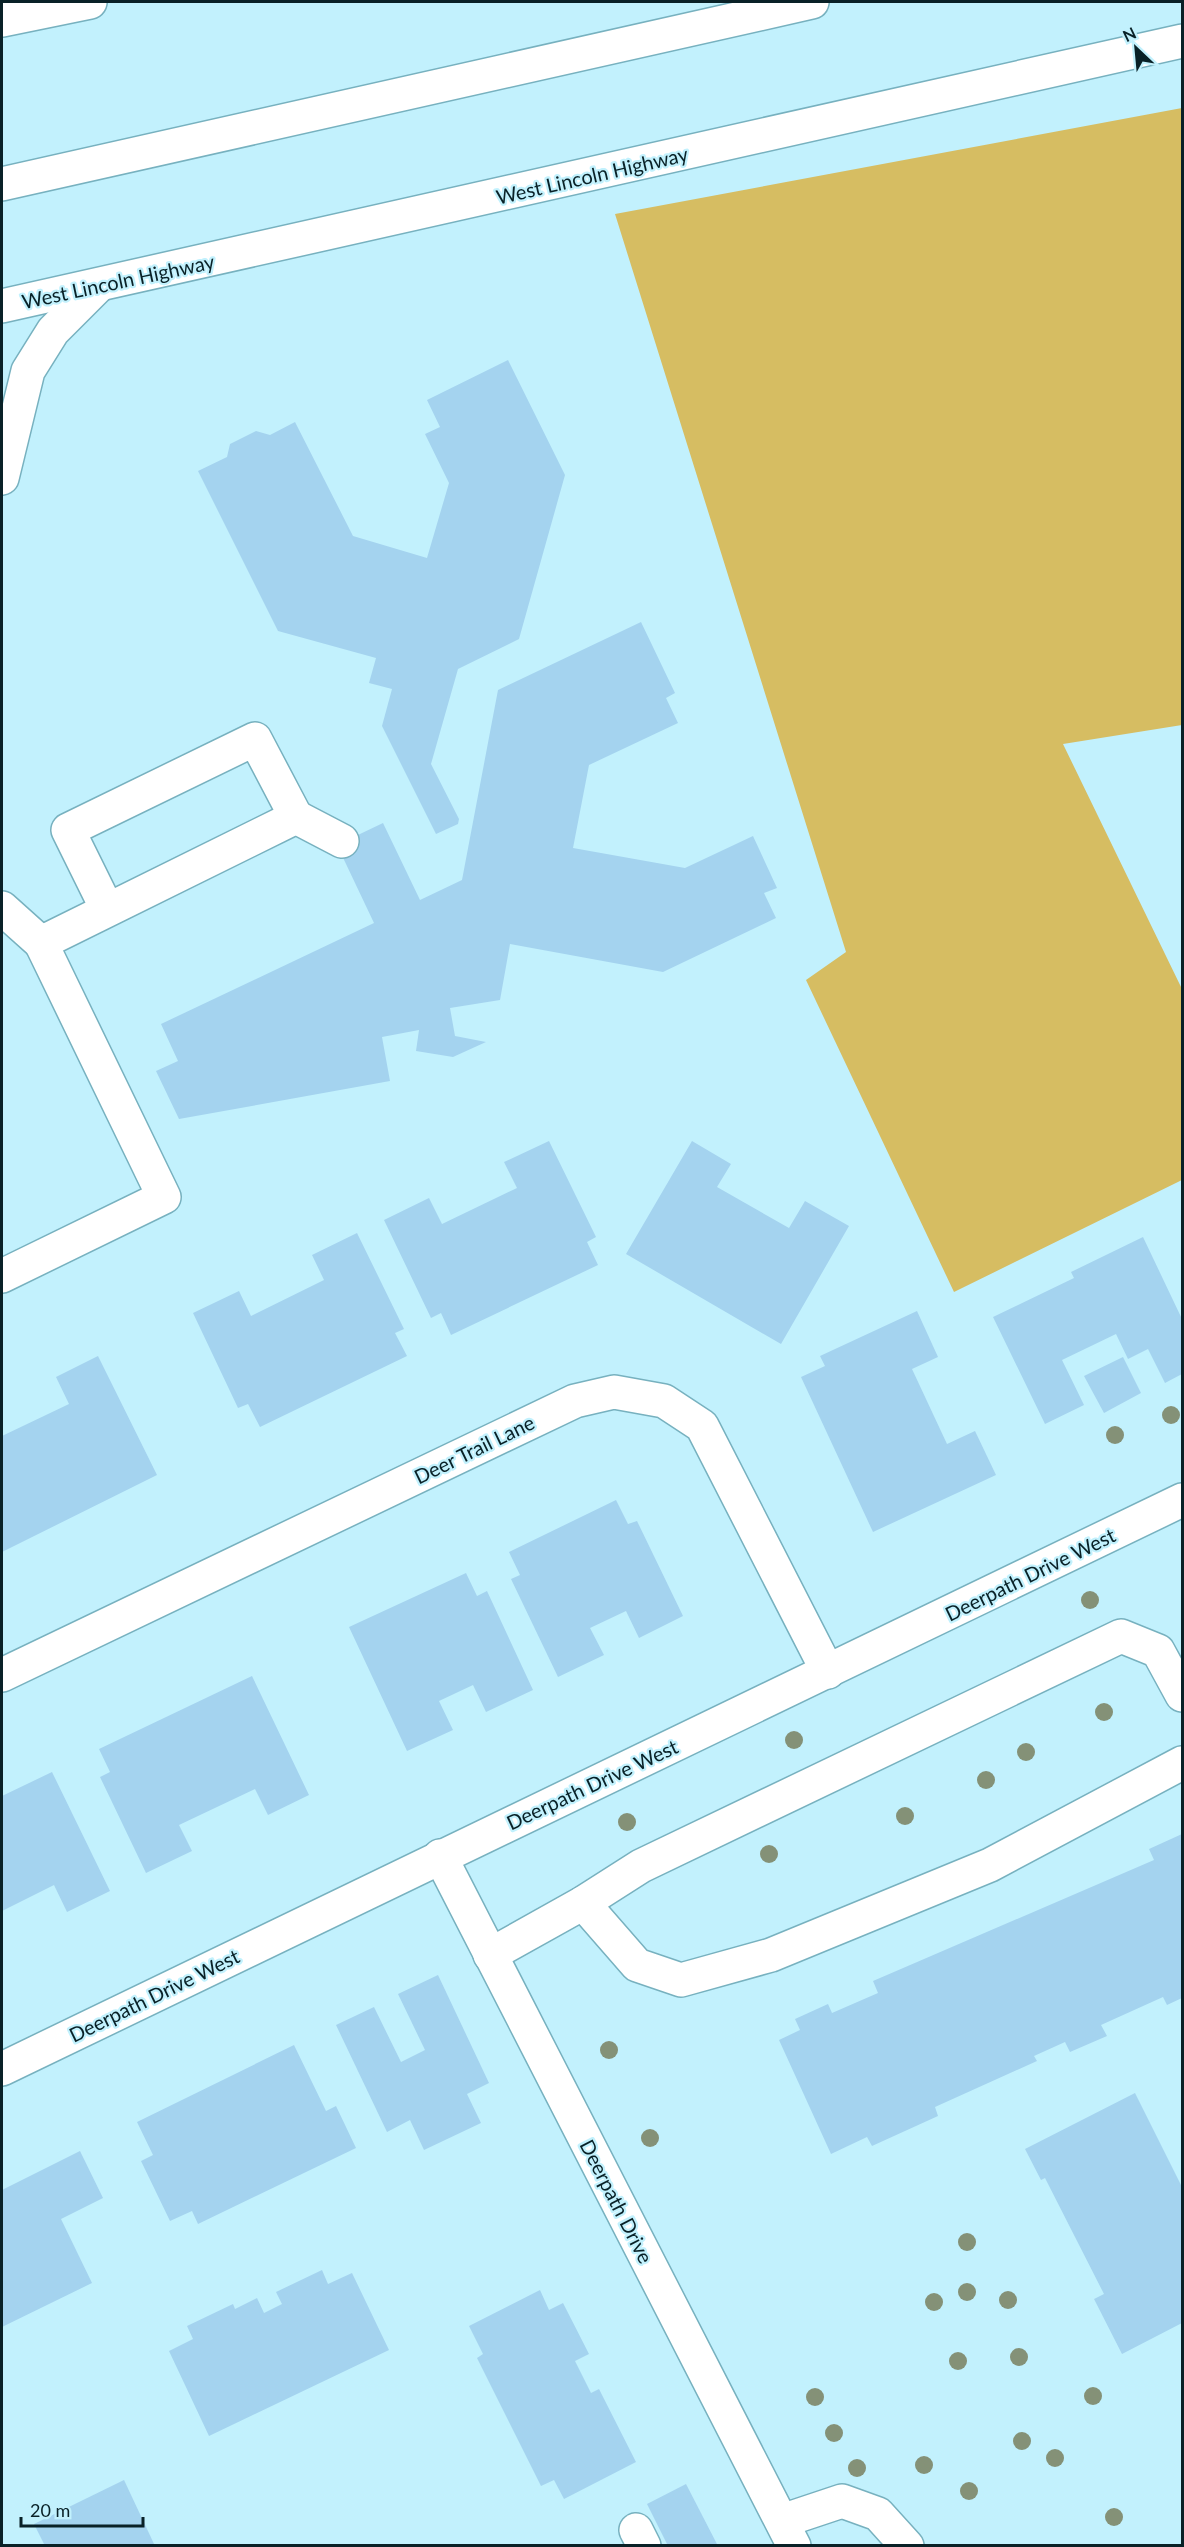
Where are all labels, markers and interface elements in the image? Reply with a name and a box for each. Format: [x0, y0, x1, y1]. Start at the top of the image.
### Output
north arrow [1106, 18, 1166, 78]
text: N [1120, 23, 1139, 45]
street label: West Lincoln Highway [494, 141, 691, 209]
street label: West Lincoln Highway [20, 249, 217, 313]
street label: Deer Trail Lane [410, 1410, 538, 1488]
street label: Deerpath Drive West [941, 1522, 1119, 1626]
street label: Deerpath Drive West [502, 1734, 682, 1834]
street label: Deerpath Drive West [65, 1943, 243, 2047]
street label: Deerpath Drive [576, 2135, 658, 2267]
scale bar [21, 2490, 142, 2528]
text: 20 m [30, 2499, 70, 2521]

